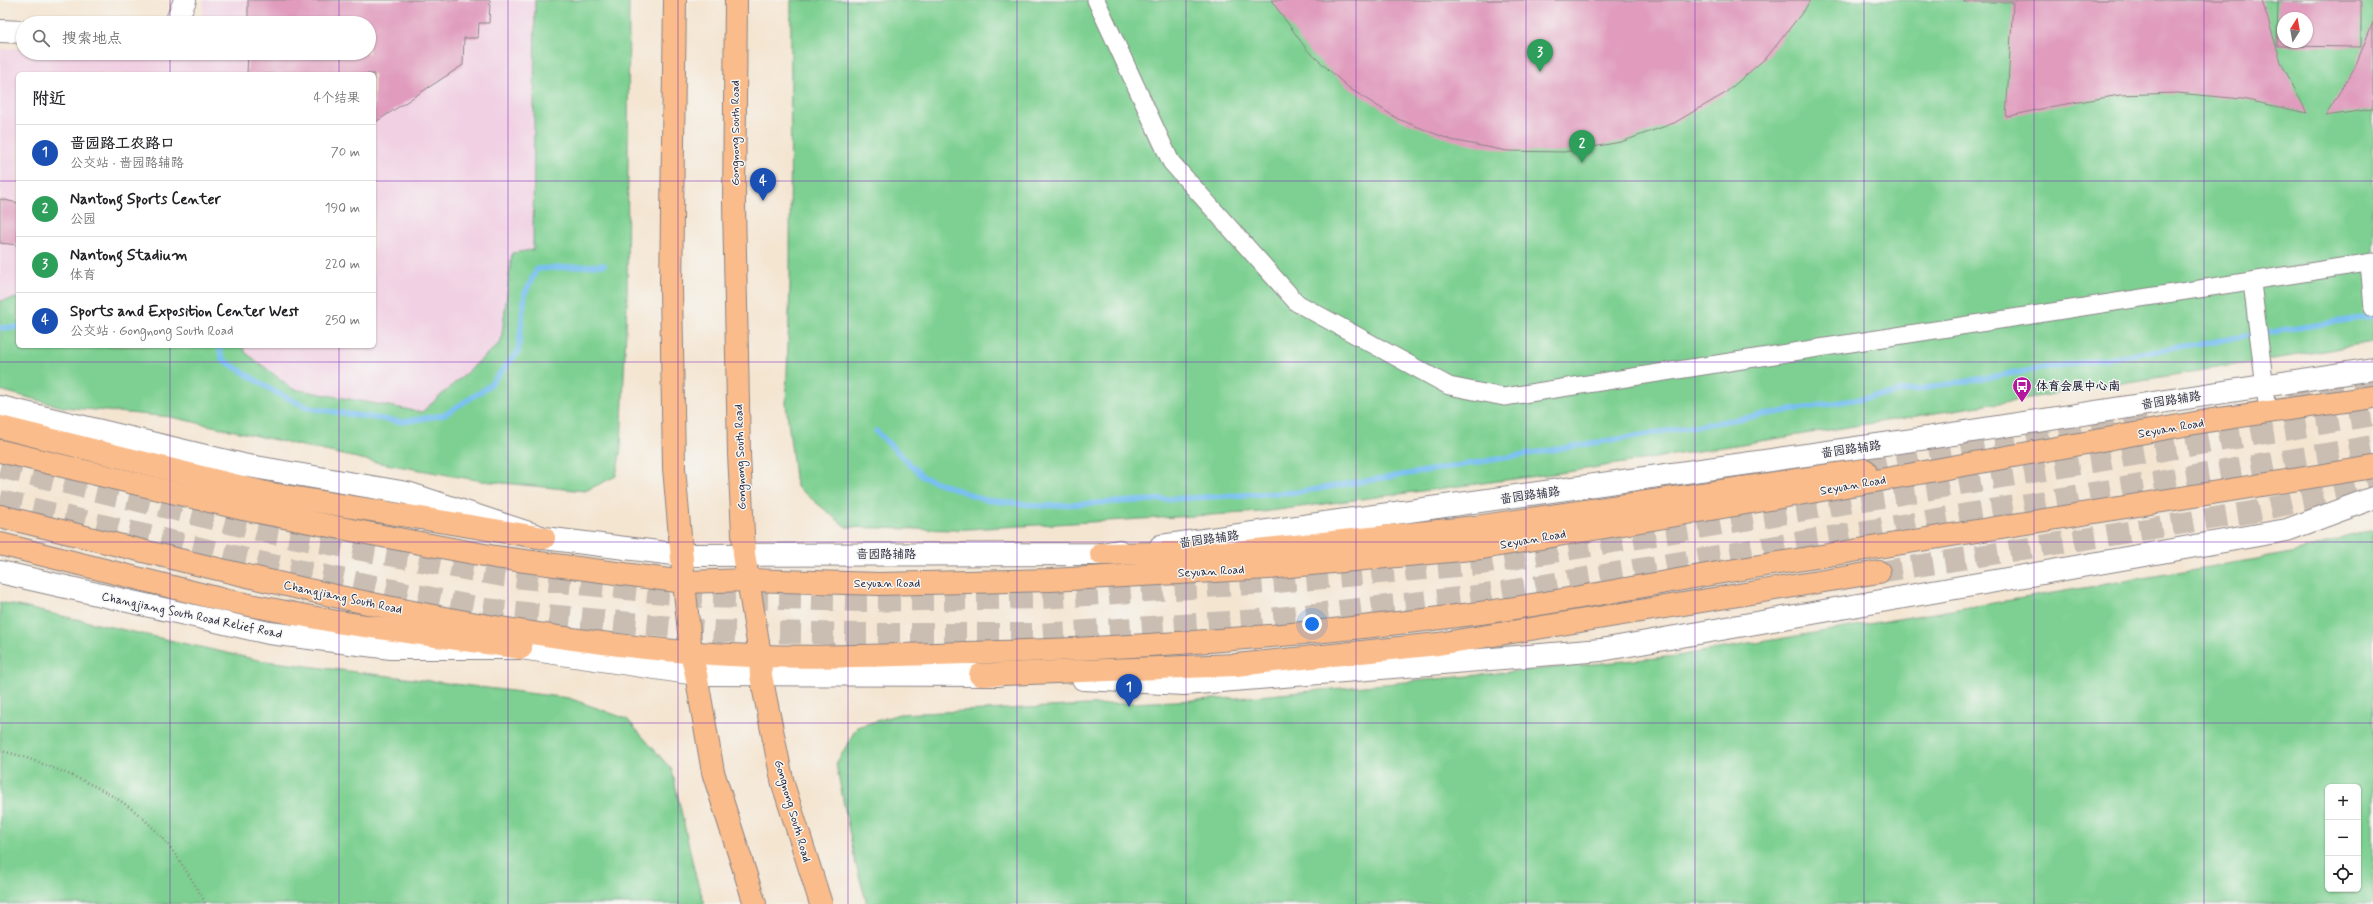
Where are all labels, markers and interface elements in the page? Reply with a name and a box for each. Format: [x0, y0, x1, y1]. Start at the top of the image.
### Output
north arrow [2277, 12, 2313, 48]
search box [16, 16, 376, 60]
icon: search [30, 27, 52, 49]
text: 搜索地点 [62, 29, 122, 49]
pin: 3 [1527, 39, 1553, 72]
street label: Gongnong South Road [728, 80, 744, 186]
text: 附近 [32, 88, 66, 110]
text: 4个结果 [313, 90, 360, 107]
pin: 2 [1569, 130, 1595, 163]
text: 啬园路工农路口 [70, 134, 175, 154]
text: 1 [42, 144, 48, 161]
text: 70 m [331, 144, 360, 161]
text: 公交站 · 啬园路辅路 [70, 155, 184, 172]
pin: 4 [750, 168, 776, 201]
text: Nantong Sports Center [70, 190, 221, 210]
text: 2 [42, 200, 48, 217]
text: 190 m [325, 200, 360, 217]
text: 公园 [70, 211, 96, 228]
text: Nantong Stadium [70, 246, 187, 266]
text: 3 [42, 256, 48, 273]
text: 220 m [325, 256, 360, 273]
text: 体育 [70, 267, 96, 284]
text: Sports and Exposition Center West [70, 302, 299, 322]
text: 4 [41, 312, 49, 329]
text: 250 m [325, 312, 360, 329]
text: 公交站 · Gongnong South Road [70, 323, 234, 340]
bus stop icon: 体育会展中心南 [2011, 375, 2033, 403]
place label: 体育会展中心南 [2036, 379, 2120, 395]
street label: 啬园路辅路 [2140, 388, 2202, 414]
street label: Gongnong South Road [731, 404, 751, 510]
street label: Seyuan Road [2137, 415, 2205, 443]
street label: 啬园路辅路 [1820, 438, 1882, 462]
street label: Seyuan Road [1819, 472, 1887, 500]
street label: 啬园路辅路 [1499, 484, 1561, 508]
street label: Seyuan Road [1499, 526, 1567, 554]
street label: 啬园路辅路 [1178, 528, 1240, 552]
street label: 啬园路辅路 [856, 547, 916, 563]
street label: Seyuan Road [1177, 562, 1245, 582]
street label: Seyuan Road [854, 576, 920, 592]
street label: Changjiang South Road [282, 578, 404, 618]
street label: Changjiang South Road Relief Road [100, 589, 284, 643]
your location [1302, 614, 1322, 634]
pin: 1 [1116, 674, 1142, 707]
street label: Gongnong South Road [770, 758, 814, 864]
map controls [2325, 784, 2361, 892]
button: + [2325, 784, 2361, 820]
button: − [2325, 820, 2361, 856]
button: locate [2325, 856, 2361, 892]

